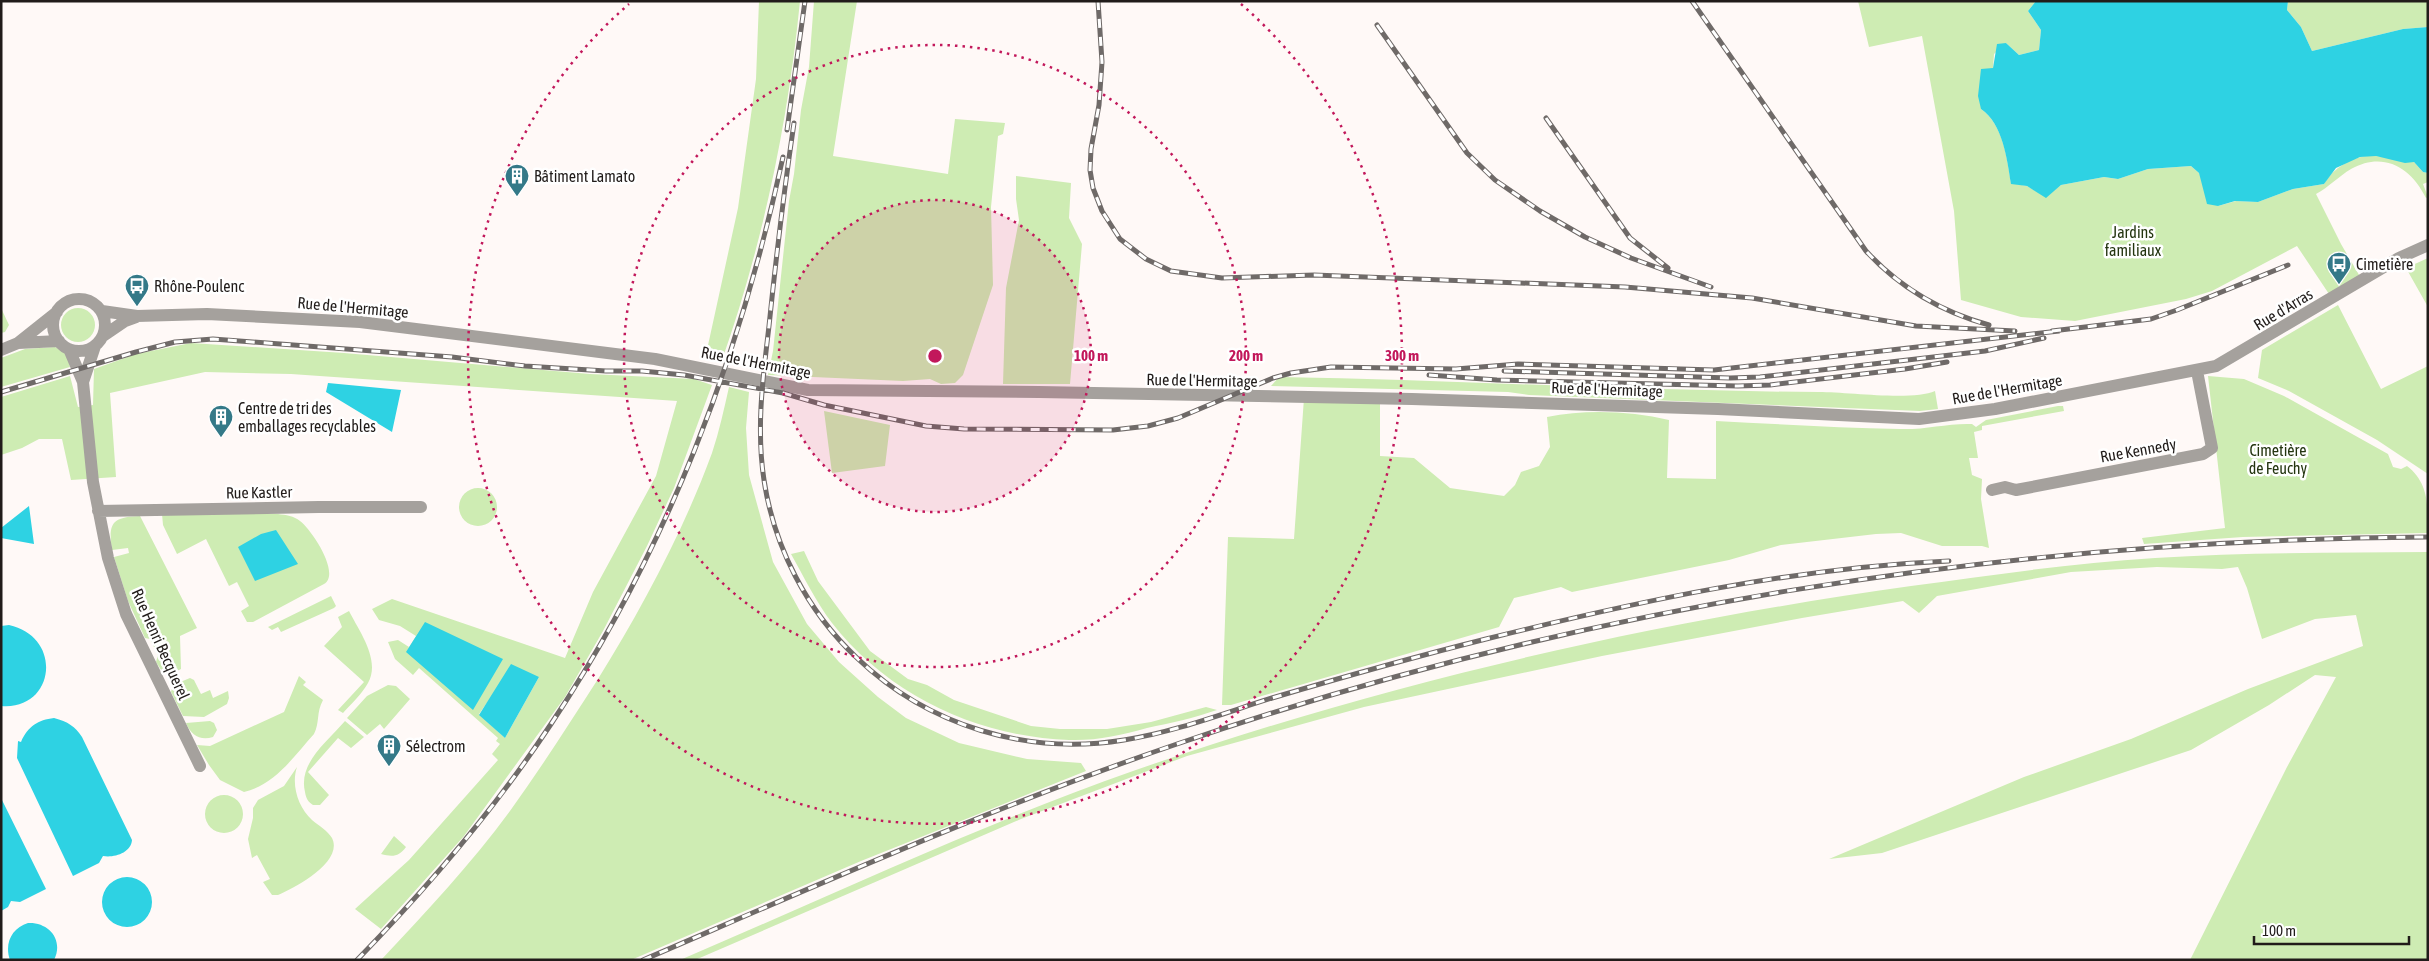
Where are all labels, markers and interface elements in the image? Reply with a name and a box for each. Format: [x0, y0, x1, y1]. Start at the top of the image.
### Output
building icon: Bâtiment Lamato [504, 163, 530, 197]
place label: Bâtiment Lamato [534, 167, 635, 185]
park label: Jardins familiaux [2105, 223, 2162, 259]
bus stop icon: Cimetière [2326, 251, 2352, 285]
place label: Cimetière [2356, 255, 2413, 273]
bus stop icon: Rhône-Poulenc [124, 273, 150, 307]
place label: Rhône-Poulenc [154, 277, 244, 295]
street label: Rue d'Arras [2250, 284, 2316, 334]
street label: Rue de l'Hermitage [297, 293, 409, 322]
street label: Rue de l'Hermitage [699, 343, 812, 382]
centre of rings [926, 347, 944, 365]
text: 100 m [1074, 347, 1108, 364]
text: 200 m [1229, 347, 1263, 364]
text: 300 m [1385, 347, 1419, 364]
street label: Rue de l'Hermitage [1146, 370, 1258, 391]
street label: Rue de l'Hermitage [1951, 370, 2064, 409]
street label: Rue de l'Hermitage [1551, 378, 1663, 401]
place label: Centre de tri des emballages recyclables [238, 399, 376, 436]
building icon: Centre de tri des emballages recyclables [208, 404, 234, 438]
street label: Rue Kennedy [2099, 434, 2178, 467]
park label: Cimetière de Feuchy [2249, 441, 2308, 478]
street label: Rue Kastler [226, 482, 293, 502]
street label: Rue Henri Becquerel [128, 586, 194, 703]
building icon: Sélectrom [376, 733, 402, 767]
place label: Sélectrom [406, 737, 466, 755]
scale bar [2254, 914, 2409, 946]
text: 100 m [2262, 922, 2296, 939]

